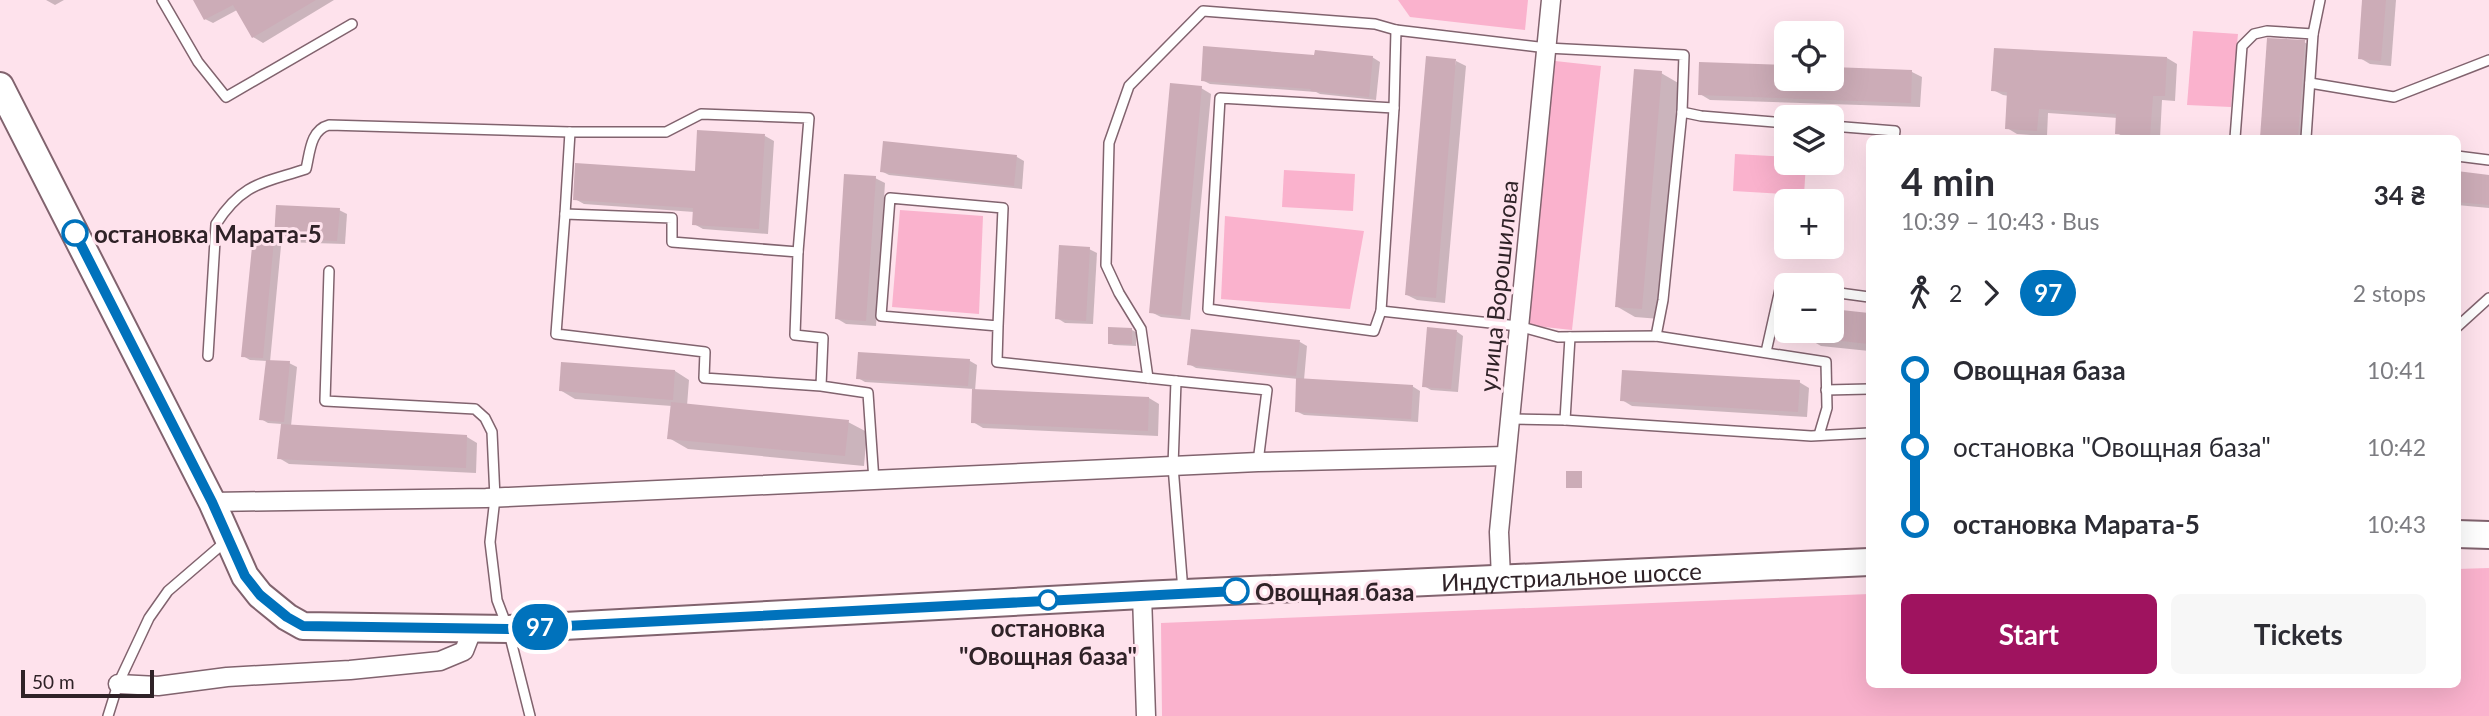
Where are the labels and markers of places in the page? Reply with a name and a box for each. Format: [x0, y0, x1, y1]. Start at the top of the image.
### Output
place label: остановка Марата-5 [94, 219, 322, 248]
marker: остановка Марата-5 [62, 220, 88, 246]
place label: Овощная база [1255, 577, 1414, 606]
marker: Овощная база [1223, 578, 1249, 604]
marker: остановка "Овощная база" [1038, 590, 1058, 610]
place label: остановка "Овощная база" [959, 613, 1137, 670]

